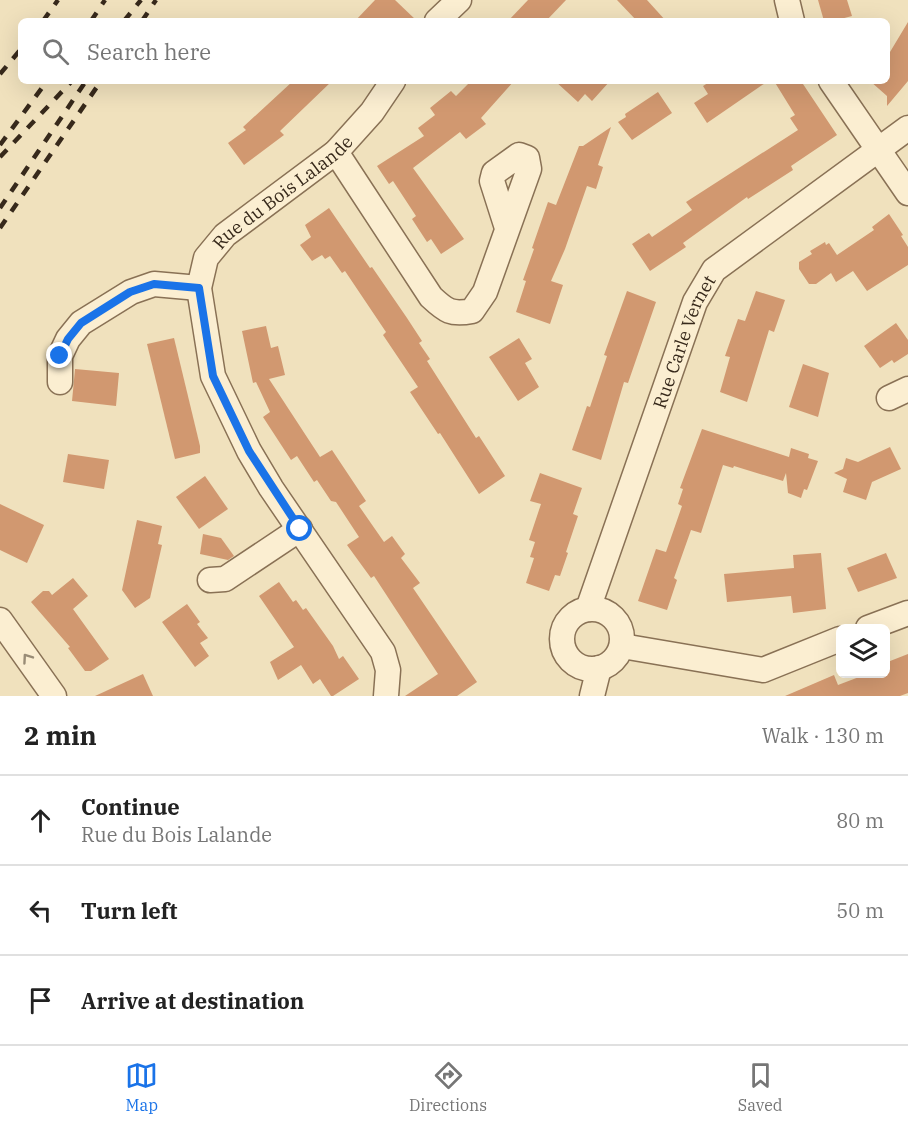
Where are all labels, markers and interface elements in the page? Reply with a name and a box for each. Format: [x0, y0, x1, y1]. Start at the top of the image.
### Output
search box [18, 18, 890, 84]
icon: search [39, 35, 72, 68]
text: Search here [87, 37, 211, 66]
street label: Rue du Bois Lalande [207, 130, 357, 253]
street label: Rue Carle Vernet [647, 271, 720, 412]
route end [46, 342, 72, 368]
route start [286, 515, 312, 541]
map controls [836, 624, 890, 678]
button: layers [836, 624, 890, 678]
one-way arrow [23, 653, 34, 664]
text: 2 min [24, 718, 97, 752]
text: Walk · 130 m [762, 722, 884, 749]
text: Continue [81, 792, 180, 821]
icon: ahead [24, 804, 57, 837]
text: 80 m [836, 807, 884, 834]
text: Rue du Bois Lalande [81, 821, 272, 848]
icon: left [24, 894, 57, 927]
text: Turn left [81, 896, 177, 925]
text: 50 m [836, 897, 884, 924]
icon: arrive [24, 984, 57, 1017]
text: Arrive at destination [81, 986, 304, 1015]
tab: Map [125, 1059, 158, 1115]
tab: Directions [409, 1059, 487, 1115]
tab: Saved [738, 1059, 783, 1115]

